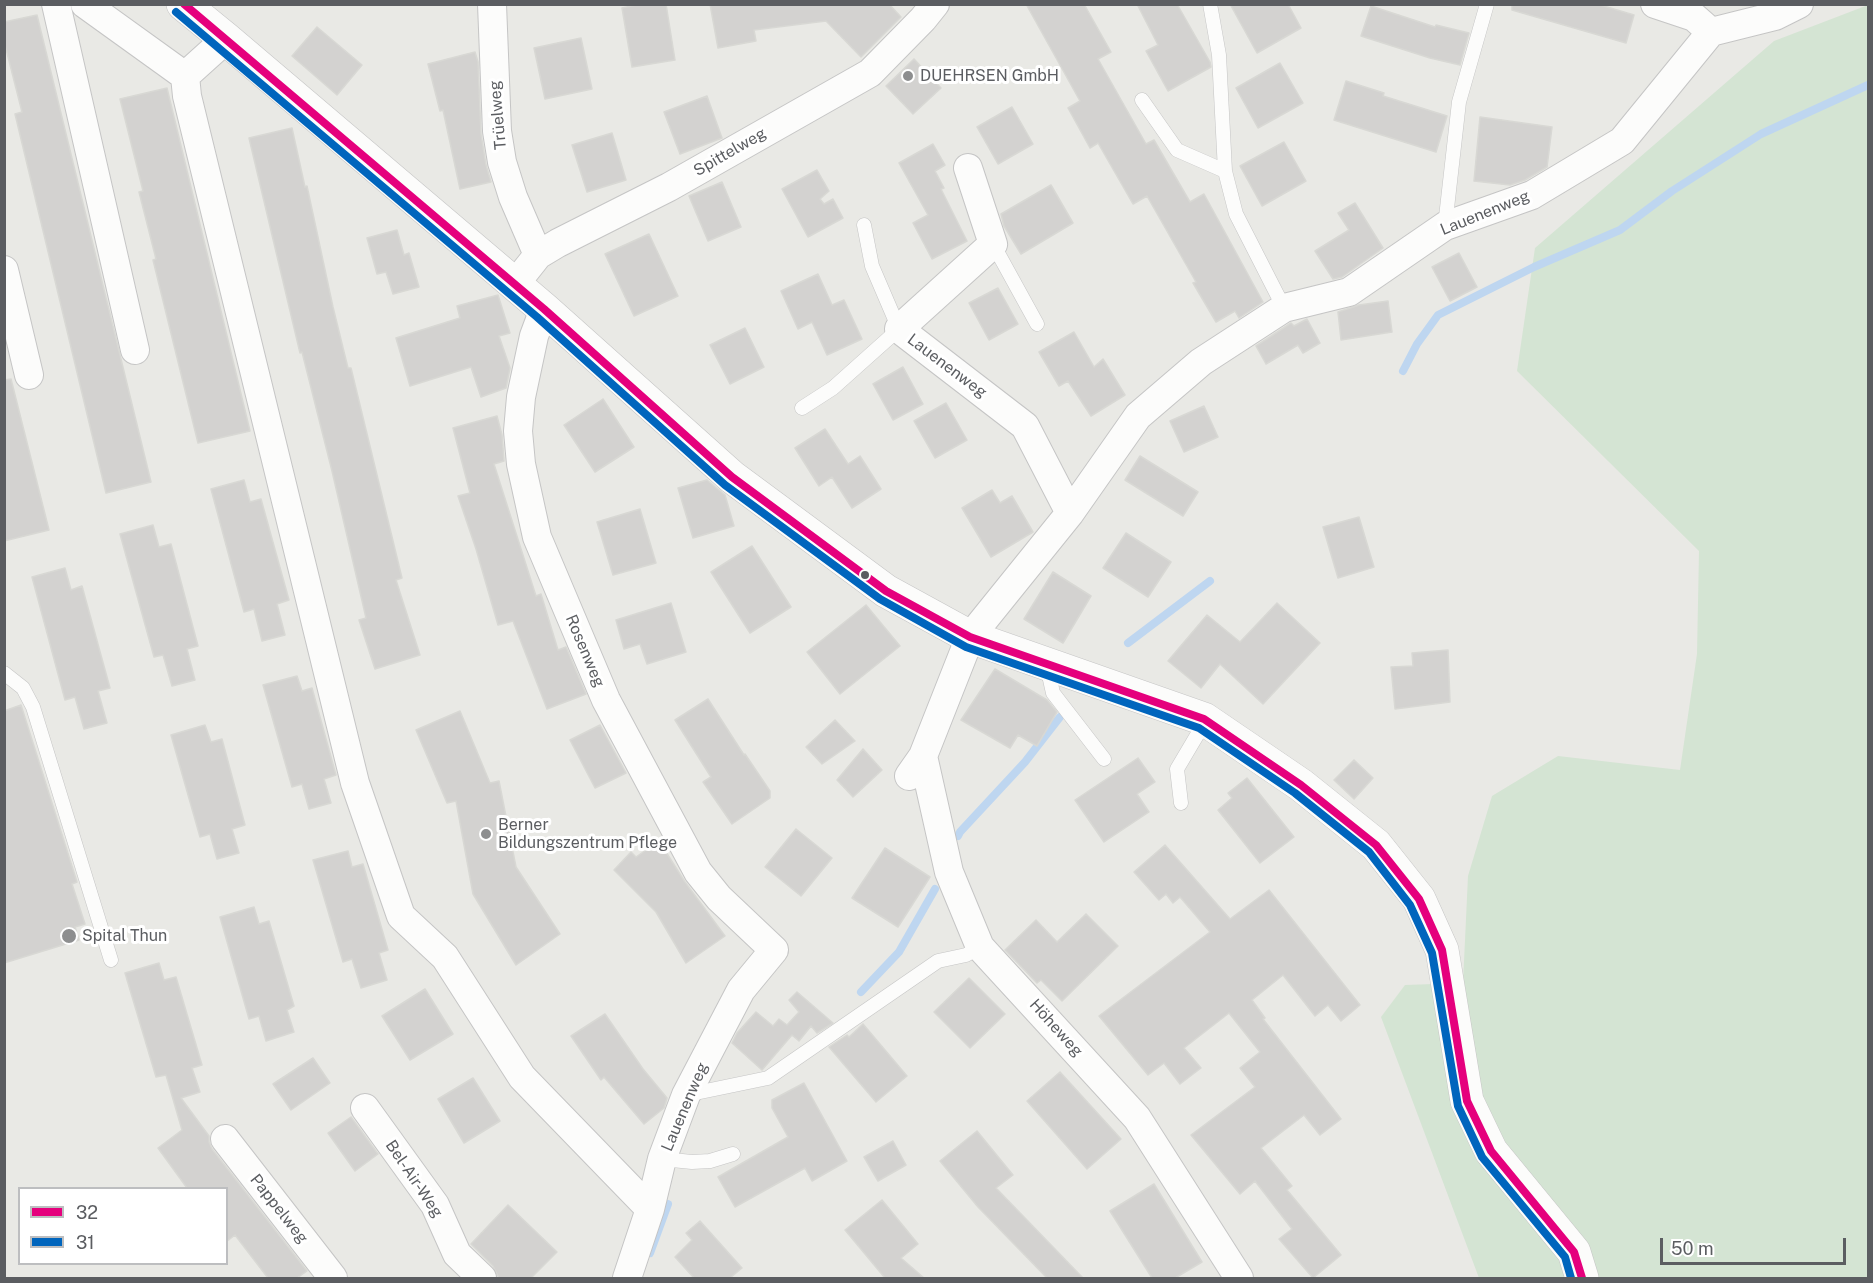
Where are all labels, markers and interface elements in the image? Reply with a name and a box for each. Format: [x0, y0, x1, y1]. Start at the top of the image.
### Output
place label: DUEHRSEN GmbH [920, 66, 1059, 86]
marker: DUEHRSEN GmbH [901, 69, 915, 83]
street label: Trüelweg [485, 80, 511, 150]
street label: Spittelweg [690, 124, 770, 180]
street label: Lauenenweg [1437, 186, 1533, 240]
street label: Lauenenweg [903, 330, 991, 402]
unlabelled marker [859, 569, 871, 581]
street label: Rosenweg [561, 612, 609, 690]
place label: Berner Bildungszentrum Pflege [498, 815, 677, 853]
marker: Berner Bildungszentrum Pflege [479, 827, 493, 841]
place label: Spital Thun [82, 926, 167, 946]
marker: Spital Thun [60, 927, 78, 945]
street label: Höheweg [1025, 995, 1087, 1061]
street label: Lauenenweg [658, 1060, 712, 1154]
street label: Bel-Air-Weg [381, 1137, 447, 1221]
street label: Pappelweg [246, 1170, 312, 1248]
legend [18, 1187, 228, 1265]
text: 32 [76, 1202, 98, 1223]
scale bar [1663, 1226, 1849, 1264]
text: 31 [76, 1232, 95, 1253]
text: 50 m [1671, 1238, 1714, 1259]

